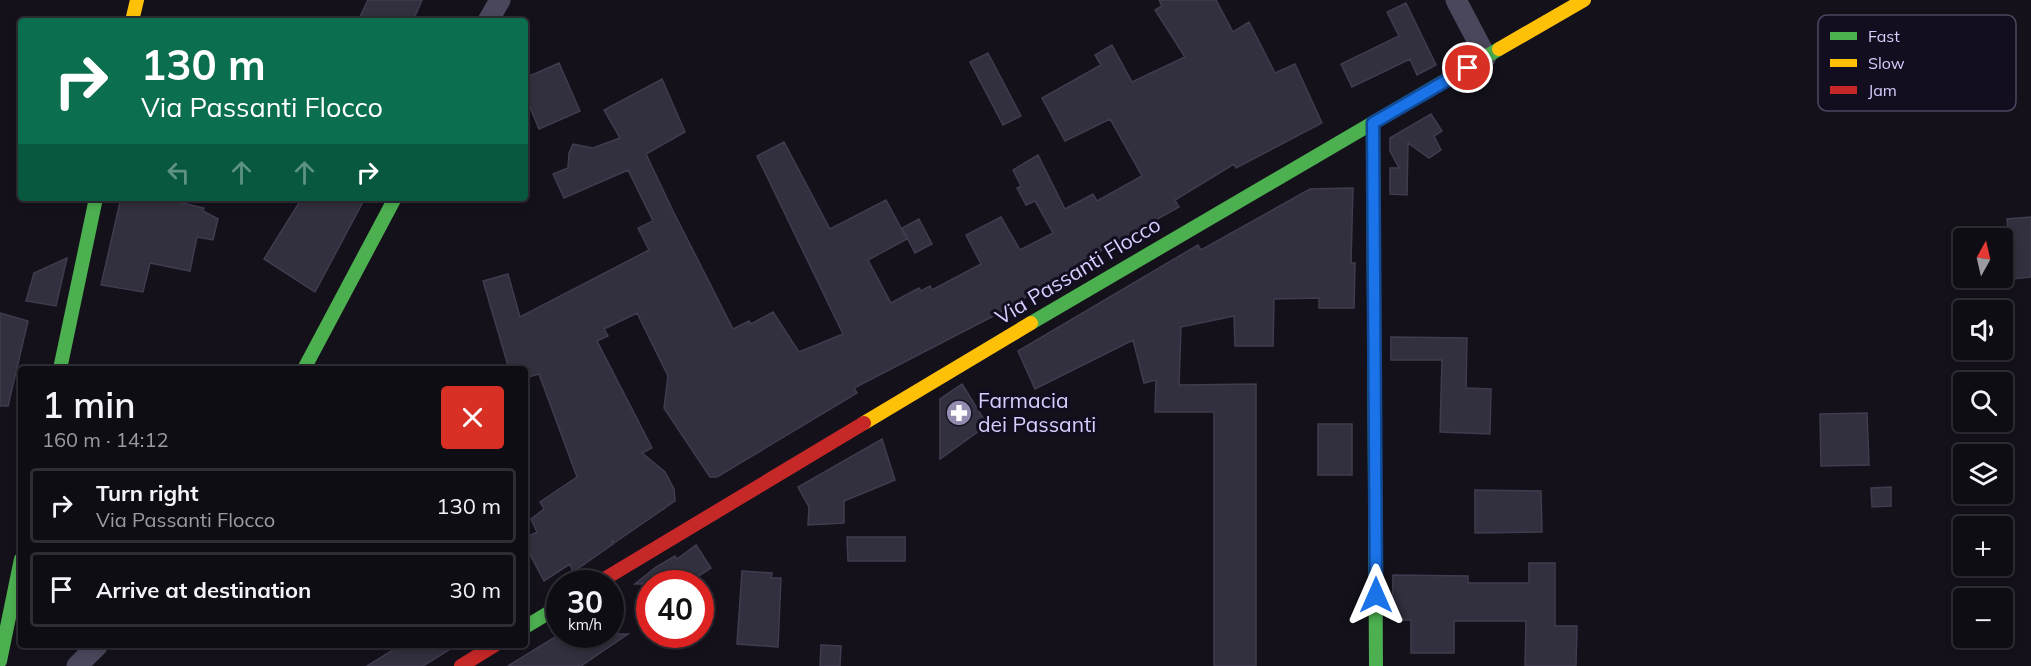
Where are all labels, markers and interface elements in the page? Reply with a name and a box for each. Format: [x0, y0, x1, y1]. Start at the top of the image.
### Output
legend [1818, 15, 2016, 111]
text: Fast [1868, 26, 1900, 46]
text: 130 m [141, 38, 266, 91]
icon: right [42, 42, 120, 120]
pin [1442, 42, 1493, 93]
icon: arrive [1451, 51, 1484, 84]
text: Slow [1868, 53, 1905, 73]
text: Jam [1868, 80, 1897, 100]
text: Via Passanti Flocco [141, 90, 383, 124]
icon: left [162, 156, 195, 189]
icon: ahead [225, 156, 258, 189]
icon: ahead [288, 156, 321, 189]
icon: right [351, 156, 384, 189]
street label: Via Passanti Flocco [990, 211, 1165, 330]
north arrow [1953, 228, 2013, 288]
map controls [1953, 228, 2013, 648]
button: sound [1953, 300, 2013, 360]
button: search [1953, 372, 2013, 432]
text: 1 min [42, 382, 136, 427]
button: close [441, 386, 504, 449]
place label: Farmacia dei Passanti [978, 387, 1096, 437]
pharmacy icon: Farmacia dei Passanti [944, 398, 974, 428]
text: 160 m · 14:12 [42, 427, 168, 452]
button: layers [1953, 444, 2013, 504]
text: Turn right [96, 479, 199, 507]
icon: right [45, 489, 78, 522]
text: 130 m [436, 492, 501, 520]
text: Via Passanti Flocco [96, 507, 275, 532]
button: + [1953, 516, 2013, 576]
position arrow [1344, 563, 1408, 627]
speed limit sign: 40 [636, 570, 714, 648]
icon: arrive [45, 573, 78, 606]
text: Arrive at destination [96, 576, 311, 604]
text: 30 m [450, 576, 501, 604]
text: 30 [567, 583, 603, 621]
button: − [1953, 588, 2013, 648]
text: km/h [568, 615, 602, 634]

